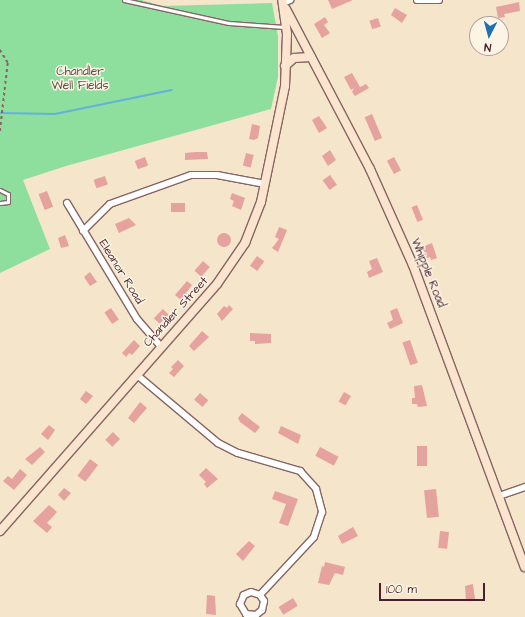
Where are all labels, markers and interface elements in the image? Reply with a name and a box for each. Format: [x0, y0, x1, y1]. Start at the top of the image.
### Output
north arrow [469, 16, 509, 56]
text: N [484, 40, 492, 55]
park label: Chandler Well Fields [51, 65, 109, 93]
street label: Whipple Road [408, 236, 448, 310]
street label: Eleanor Road [95, 237, 147, 307]
street label: Chandler Street [141, 274, 211, 350]
scale bar [381, 575, 487, 601]
text: 100 m [386, 581, 417, 598]

